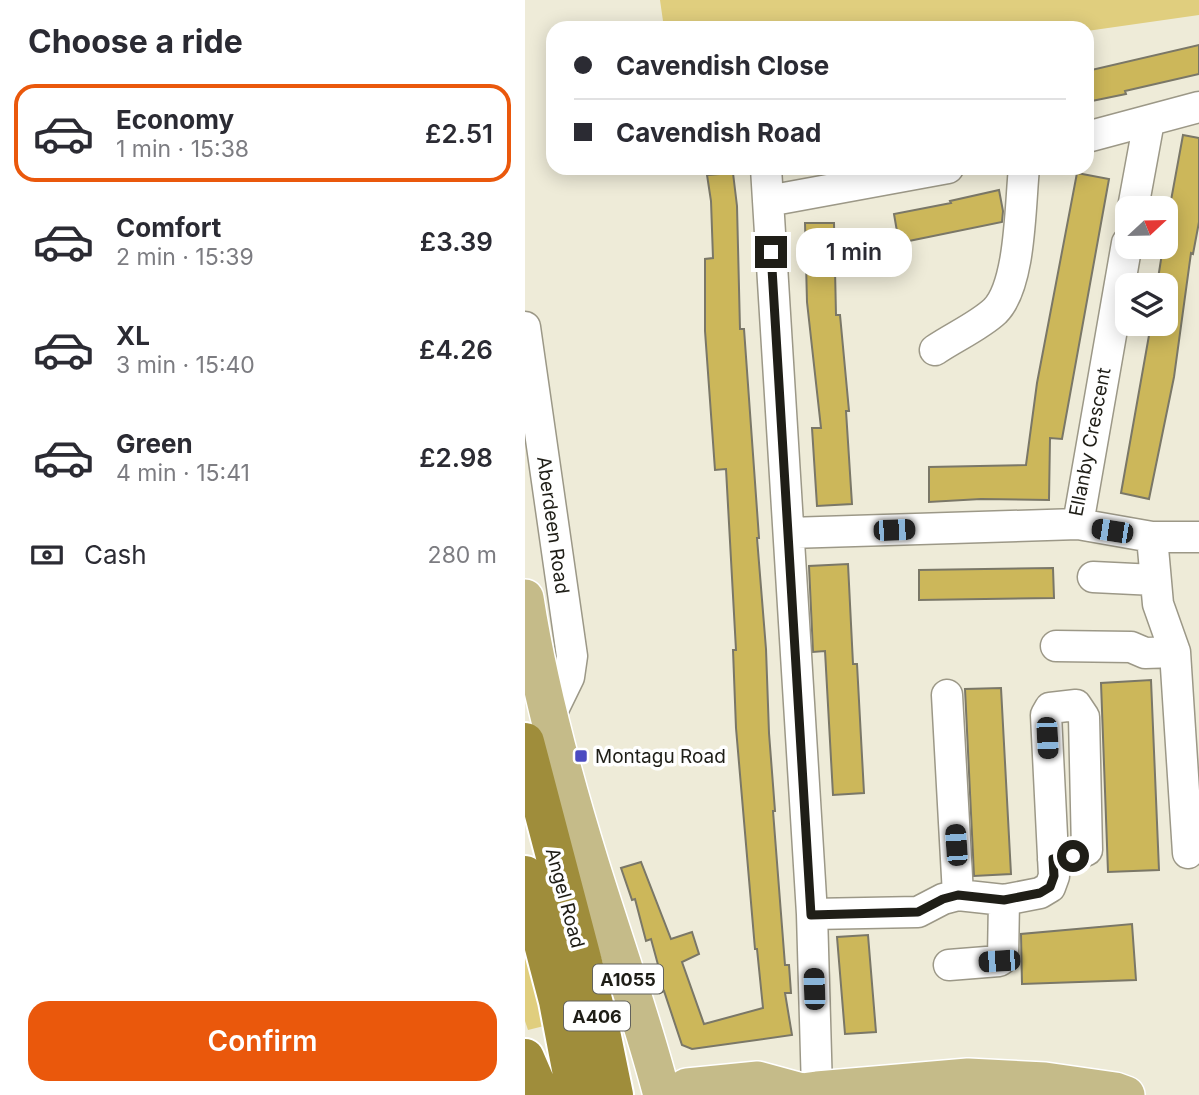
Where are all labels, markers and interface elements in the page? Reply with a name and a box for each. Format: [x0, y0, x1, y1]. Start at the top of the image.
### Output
text: Choose a ride [28, 22, 243, 61]
text: Cavendish Close [616, 50, 829, 81]
icon: car [32, 102, 95, 165]
text: Economy [116, 104, 234, 135]
text: Cavendish Road [616, 117, 821, 148]
text: £2.51 [425, 118, 493, 149]
text: 1 min · 15:38 [116, 135, 249, 163]
north arrow [1115, 196, 1178, 259]
map controls [1115, 196, 1178, 336]
icon: car [32, 210, 95, 273]
text: Comfort [116, 212, 221, 243]
text: £3.39 [420, 226, 493, 257]
callout: 1 min [795, 228, 911, 276]
route end [755, 236, 787, 268]
text: 1 min [826, 238, 882, 266]
text: 2 min · 15:39 [116, 243, 254, 271]
button: layers [1115, 273, 1178, 336]
icon: car [32, 318, 95, 381]
text: XL [116, 320, 150, 351]
text: £4.26 [419, 334, 493, 365]
text: 3 min · 15:40 [116, 351, 255, 379]
street label: Ellanby Crescent [1064, 366, 1116, 518]
icon: car [32, 426, 95, 489]
text: Green [116, 428, 193, 459]
text: £2.98 [419, 442, 493, 473]
street label: Aberdeen Road [532, 455, 574, 595]
text: 4 min · 15:41 [116, 459, 250, 487]
car [1090, 517, 1135, 545]
car [873, 519, 916, 541]
icon: cash [28, 536, 66, 574]
text: Cash [84, 539, 147, 570]
text: 280 m [428, 541, 497, 569]
car [1036, 716, 1059, 760]
place label: Montagu Road [595, 745, 726, 768]
marker: Montagu Road [573, 748, 589, 764]
car [945, 823, 968, 867]
route start [1057, 840, 1089, 872]
street label: Angel Road [541, 845, 589, 951]
car [978, 949, 1021, 973]
road number: A1055 [593, 964, 663, 994]
car [803, 968, 826, 1010]
button: Confirm [28, 1001, 497, 1081]
road number: A406 [564, 1001, 630, 1030]

